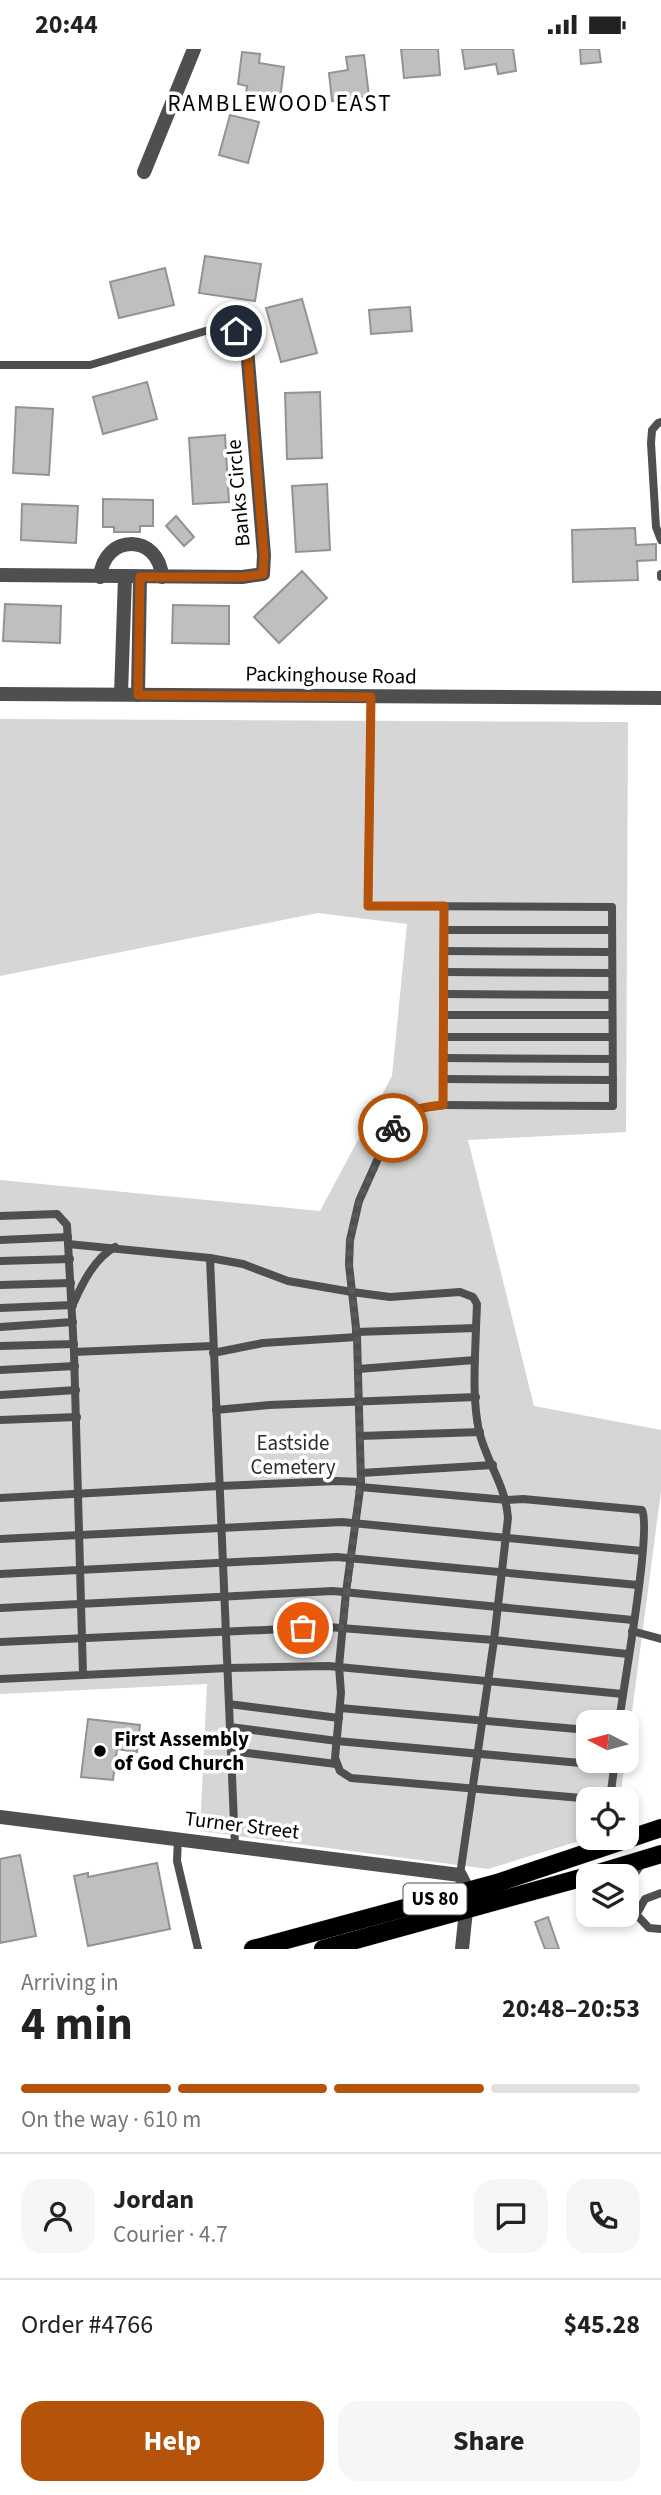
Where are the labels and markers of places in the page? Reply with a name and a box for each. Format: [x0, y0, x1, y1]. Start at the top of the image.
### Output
pin [206, 301, 266, 361]
pin [273, 1598, 333, 1658]
place label: First Assembly of God Church [114, 1724, 249, 1778]
marker: First Assembly of God Church [92, 1743, 108, 1759]

